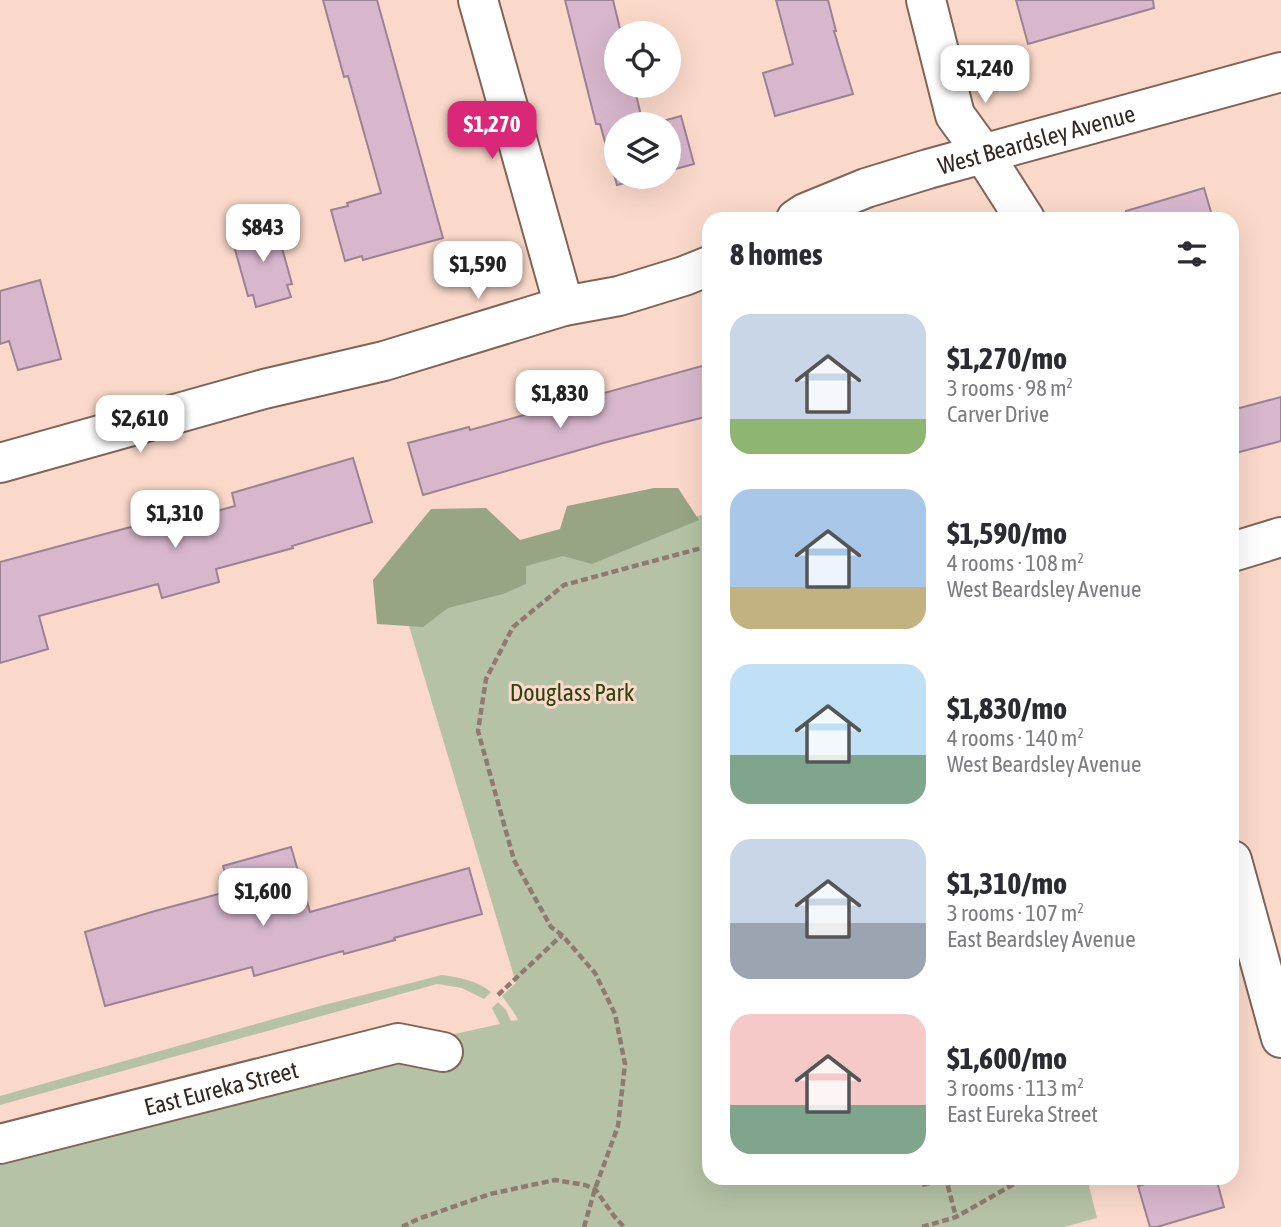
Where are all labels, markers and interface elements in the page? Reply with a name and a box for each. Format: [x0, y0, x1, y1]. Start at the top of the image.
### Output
map controls [604, 21, 681, 189]
button: locate [604, 21, 681, 98]
pin: $1,240 [928, 46, 1042, 105]
text: $1,240 [957, 55, 1014, 81]
street label: West Beardsley Avenue [935, 99, 1138, 179]
pin: $1,270 [435, 102, 549, 161]
text: $1,270 [464, 111, 521, 137]
button: layers [604, 112, 681, 189]
pin: $843 [222, 204, 304, 264]
text: $843 [242, 214, 284, 240]
icon: filters [1173, 235, 1211, 273]
text: 8 homes [730, 237, 823, 271]
pin: $1,590 [421, 242, 535, 301]
text: $1,590 [450, 251, 507, 277]
text: $1,270/mo [947, 341, 1067, 375]
icon: home [786, 342, 870, 426]
pin: $1,830 [503, 370, 617, 430]
text: 3 rooms · 98 m² [947, 375, 1073, 401]
text: $1,830 [532, 380, 589, 406]
pin: $2,610 [83, 396, 197, 455]
text: Carver Drive [947, 401, 1049, 427]
text: $2,610 [112, 405, 169, 431]
pin: $1,310 [118, 490, 232, 550]
text: $1,310 [147, 500, 204, 526]
text: $1,590/mo [947, 516, 1067, 550]
icon: home [786, 517, 870, 601]
text: 4 rooms · 108 m² [947, 550, 1084, 576]
text: West Beardsley Avenue [947, 576, 1142, 602]
park label: Douglass Park [510, 679, 635, 706]
text: $1,830/mo [947, 691, 1067, 725]
icon: home [786, 692, 870, 776]
text: 4 rooms · 140 m² [947, 725, 1084, 751]
text: West Beardsley Avenue [947, 751, 1142, 777]
text: $1,310/mo [947, 866, 1067, 900]
icon: home [786, 867, 870, 951]
pin: $1,600 [206, 869, 320, 928]
text: $1,600 [235, 878, 292, 904]
text: 3 rooms · 107 m² [947, 900, 1084, 926]
text: East Beardsley Avenue [947, 926, 1136, 952]
text: $1,600/mo [947, 1041, 1067, 1075]
icon: home [786, 1042, 870, 1126]
street label: East Eureka Street [141, 1055, 301, 1120]
text: 3 rooms · 113 m² [947, 1075, 1084, 1101]
text: East Eureka Street [947, 1101, 1098, 1127]

